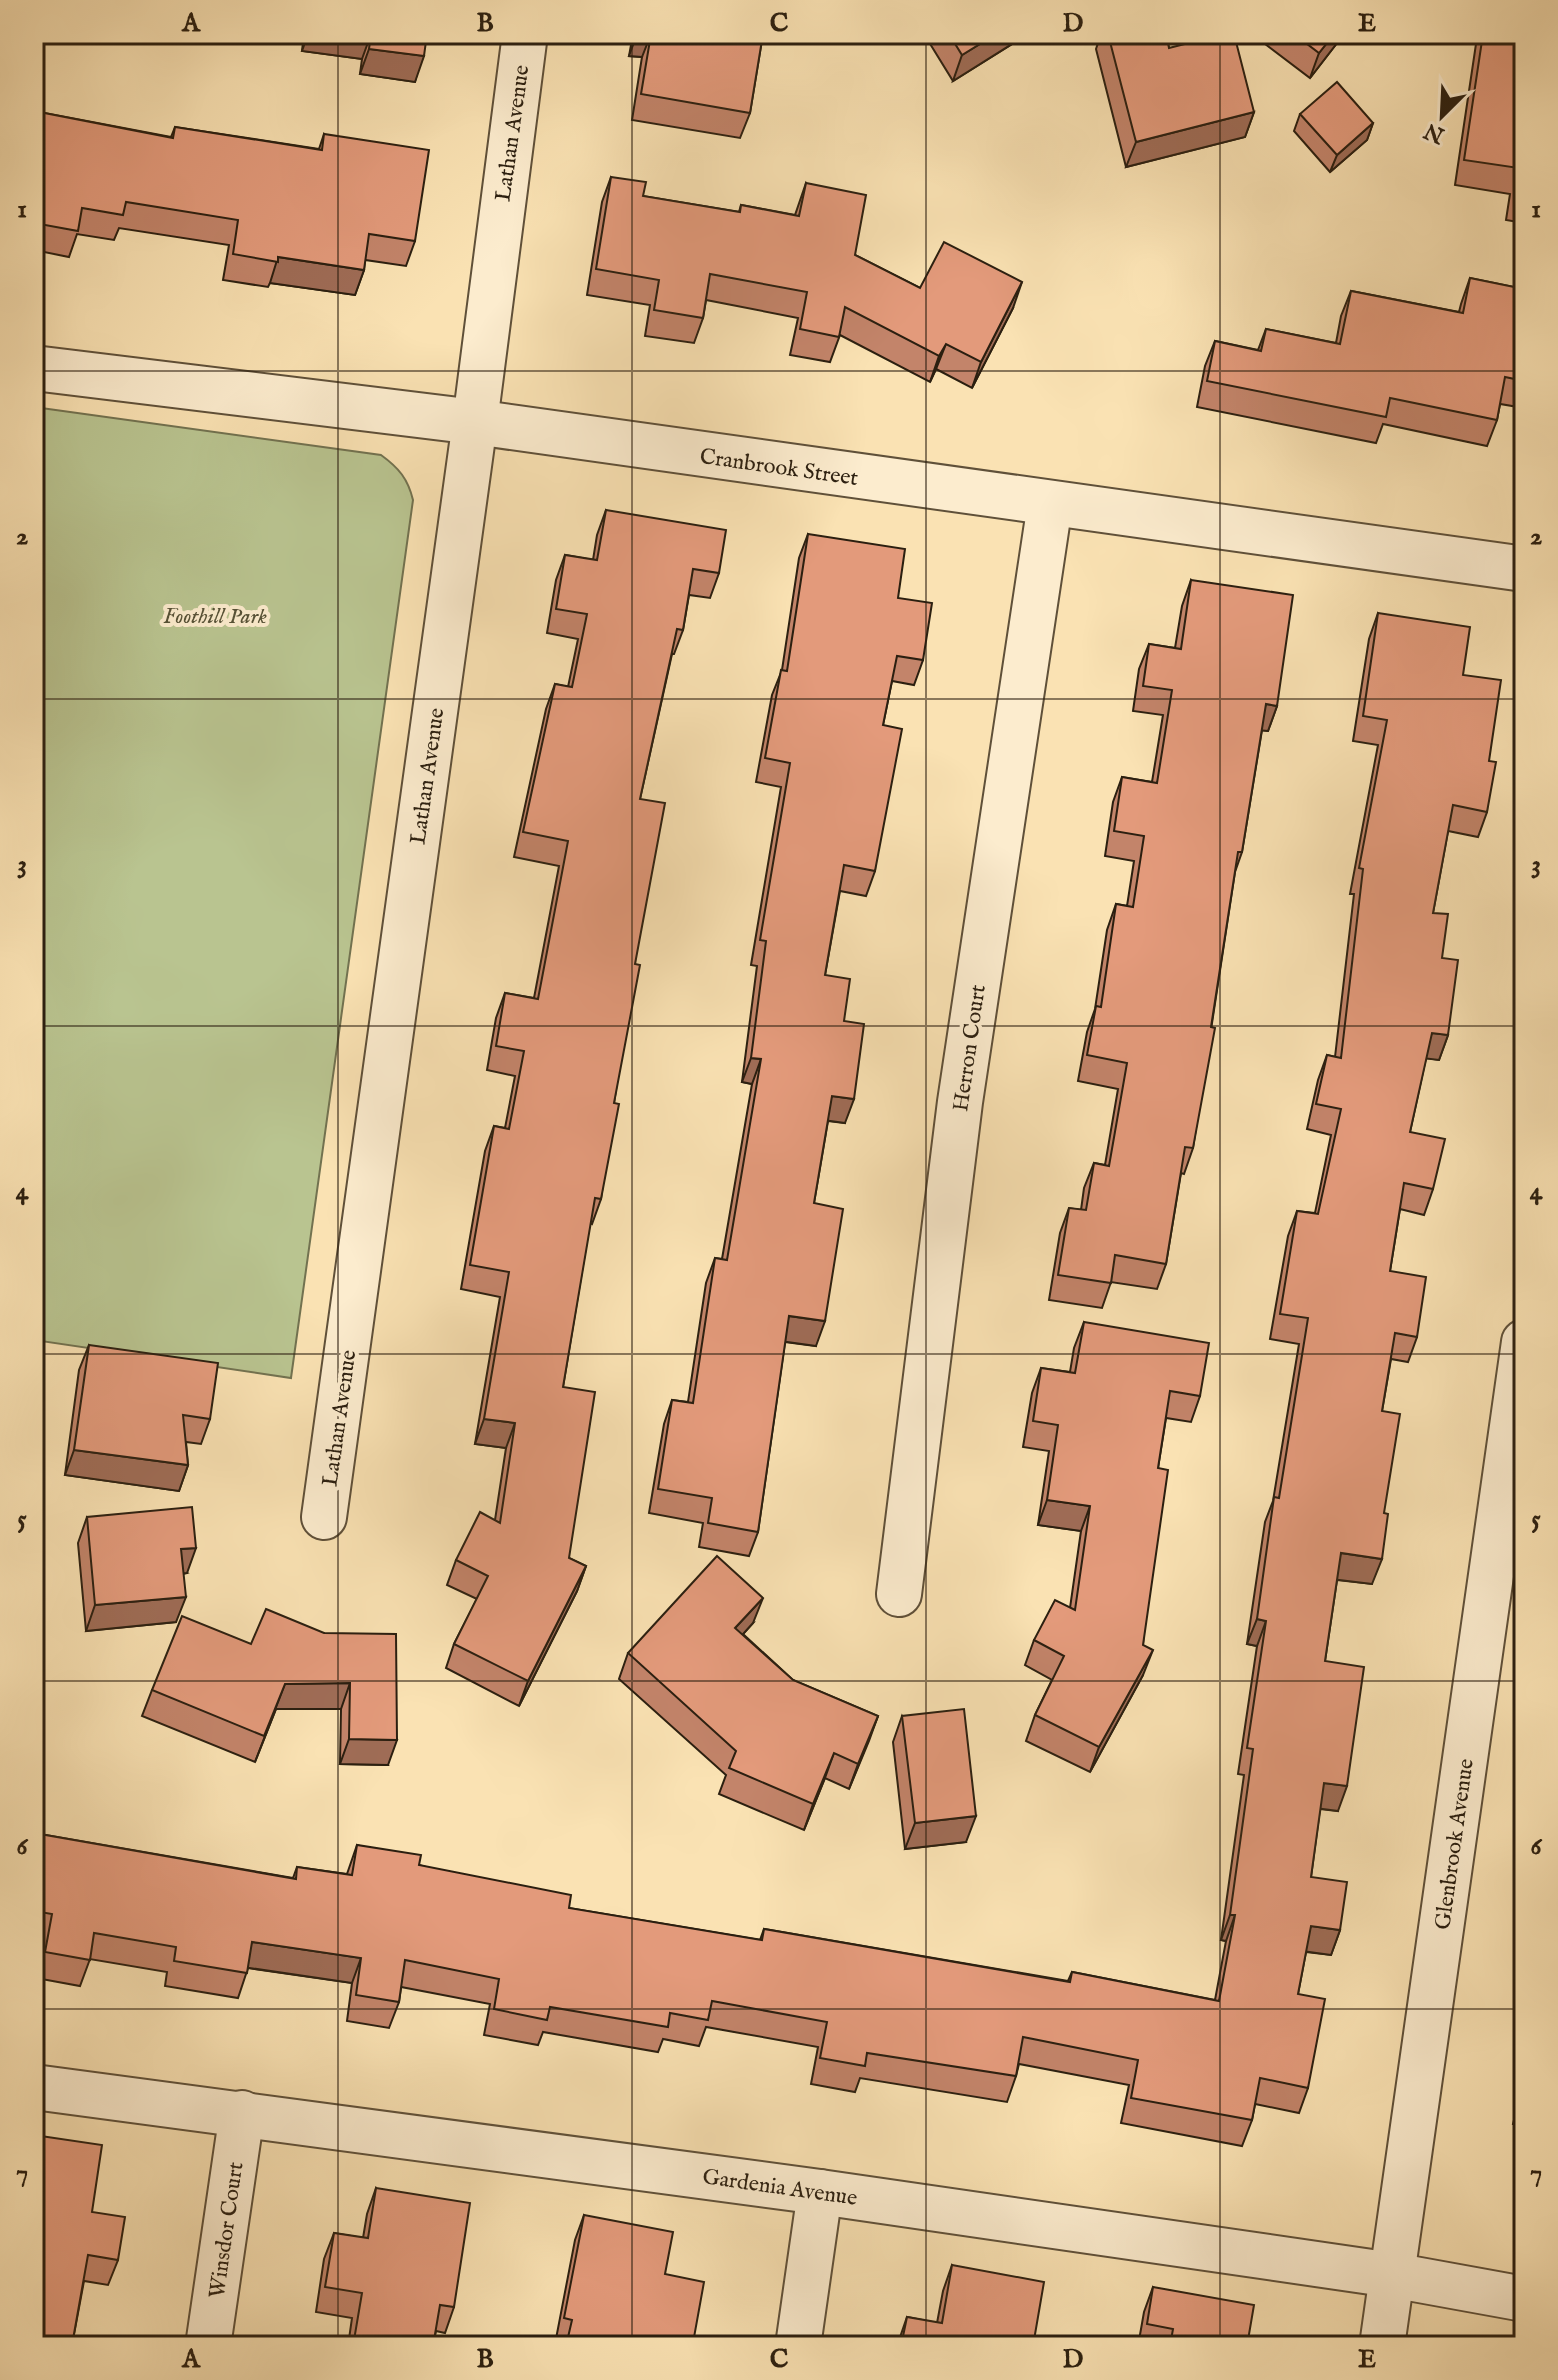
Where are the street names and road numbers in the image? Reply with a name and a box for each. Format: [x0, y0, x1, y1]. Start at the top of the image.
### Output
street label: Lathan Avenue [490, 63, 536, 203]
street label: Cranbrook Street [698, 443, 860, 493]
street label: Lathan Avenue [405, 706, 451, 846]
street label: Herron Court [947, 983, 993, 1113]
street label: Lathan Avenue [317, 1348, 363, 1488]
street label: Glenbrook Avenue [1429, 1757, 1481, 1932]
street label: Winsdor Court [204, 2160, 250, 2300]
street label: Gardenia Avenue [701, 2163, 859, 2213]

